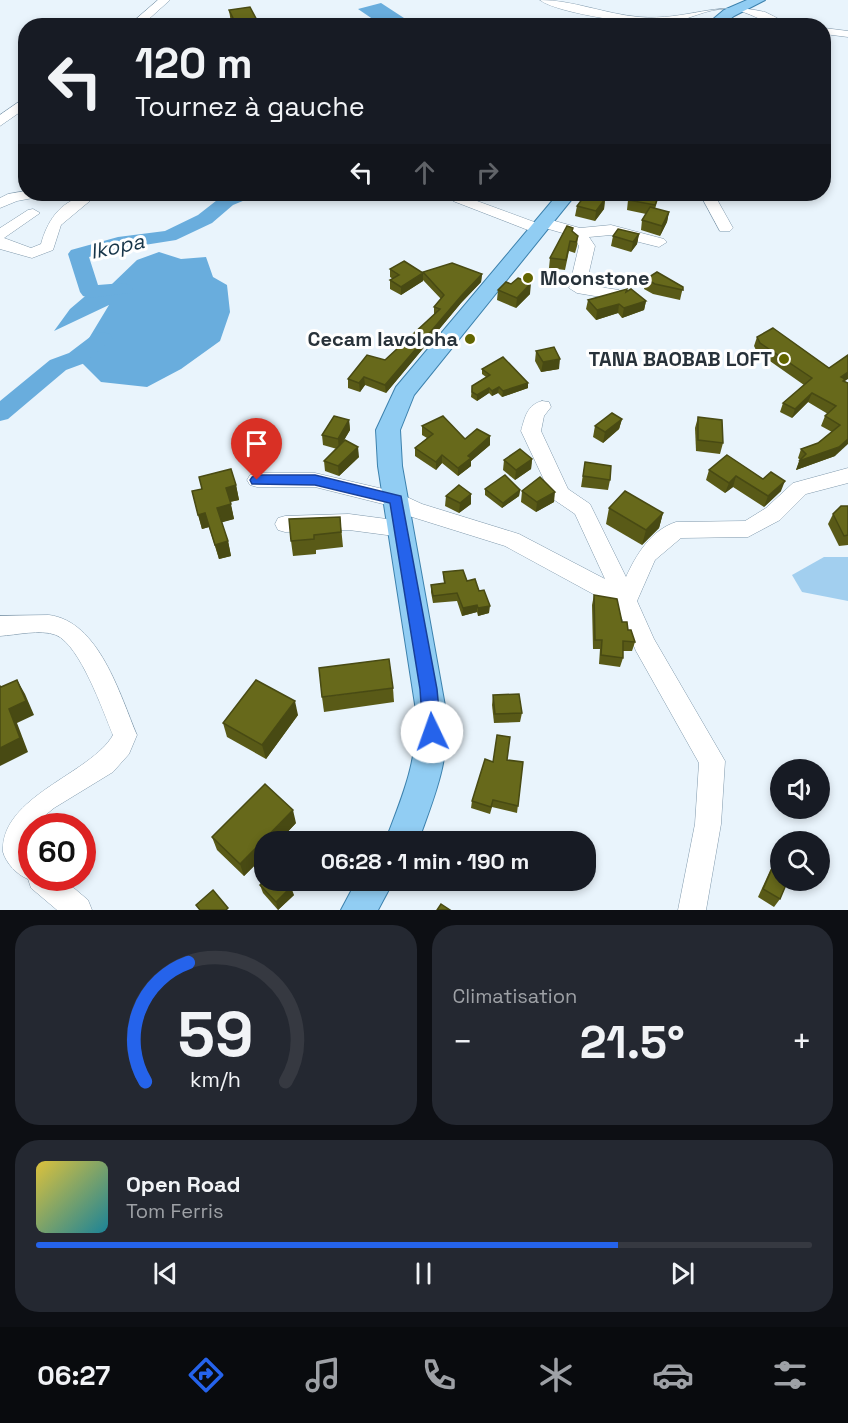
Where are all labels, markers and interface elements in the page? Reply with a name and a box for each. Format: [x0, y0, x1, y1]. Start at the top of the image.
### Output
text: 120 m [135, 37, 253, 90]
icon: left [36, 42, 114, 120]
text: Tournez à gauche [135, 89, 365, 124]
icon: left [345, 156, 378, 189]
icon: ahead [408, 156, 441, 189]
icon: right [471, 156, 504, 189]
water label: Ikopa [88, 227, 147, 265]
place label: Moonstone [540, 265, 650, 291]
marker: Moonstone [521, 271, 535, 285]
place label: Cecam Iavoloha [308, 326, 458, 352]
marker: Cecam Iavoloha [463, 332, 477, 346]
place label: TANA BAOBAB LOFT [589, 346, 772, 372]
marker: TANA BAOBAB LOFT [777, 352, 791, 366]
pin [231, 418, 282, 480]
icon: arrive [240, 427, 273, 460]
position arrow [400, 700, 464, 764]
map controls [770, 759, 830, 891]
button: sound [770, 759, 830, 819]
speed limit sign: 60 [18, 813, 96, 891]
button: search [770, 831, 830, 891]
text: 06:28 · 1 min · 190 m [321, 847, 529, 875]
text: Climatisation [453, 983, 577, 1009]
text: 59 [178, 995, 254, 1074]
text: 21.5° [580, 1014, 685, 1071]
text: − [453, 1021, 473, 1063]
text: + [792, 1021, 812, 1063]
text: km/h [190, 1066, 241, 1093]
text: Open Road [126, 1170, 241, 1198]
text: Tom Ferris [126, 1198, 224, 1224]
icon: previous [149, 1257, 182, 1290]
icon: pause [407, 1257, 440, 1290]
icon: next [666, 1257, 699, 1290]
icon: directions [185, 1354, 227, 1396]
icon: music [302, 1354, 344, 1396]
icon: phone [418, 1354, 460, 1396]
icon: climate [535, 1354, 577, 1396]
icon: car [652, 1354, 694, 1396]
icon: filters [769, 1354, 811, 1396]
text: 06:27 [37, 1358, 110, 1393]

